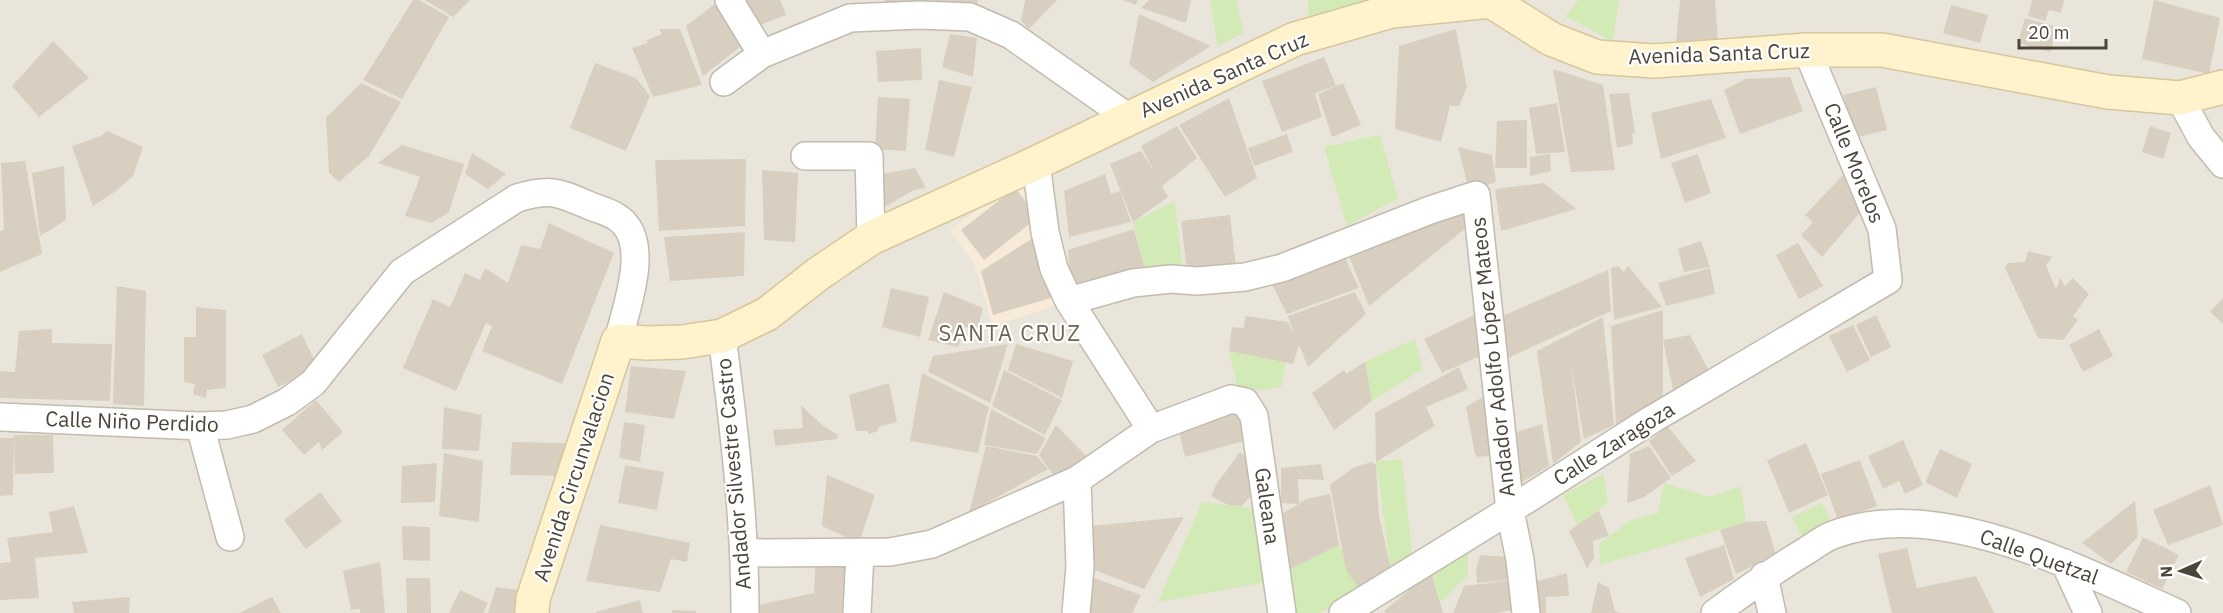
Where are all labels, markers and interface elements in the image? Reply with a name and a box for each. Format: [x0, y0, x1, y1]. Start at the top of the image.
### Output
scale bar [2019, 12, 2106, 50]
text: 20 m [2028, 21, 2070, 44]
street label: Avenida Santa Cruz [1135, 24, 1312, 124]
street label: Avenida Santa Cruz [1628, 36, 1810, 70]
street label: Calle Morelos [1818, 98, 1892, 227]
street label: Andador Adolfo López Mateos [1463, 216, 1521, 498]
district label: SANTA CRUZ [938, 318, 1082, 347]
street label: Andador Silvestre Castro [709, 357, 757, 591]
street label: Avenida Circunvalacion [526, 369, 620, 585]
street label: Calle Zaragoza [1548, 395, 1679, 492]
street label: Calle Niño Perdido [45, 404, 219, 438]
street label: Galeana [1249, 466, 1287, 546]
street label: Calle Quetzal [1976, 522, 2103, 591]
north arrow [2151, 541, 2211, 601]
text: N [2156, 565, 2176, 578]

